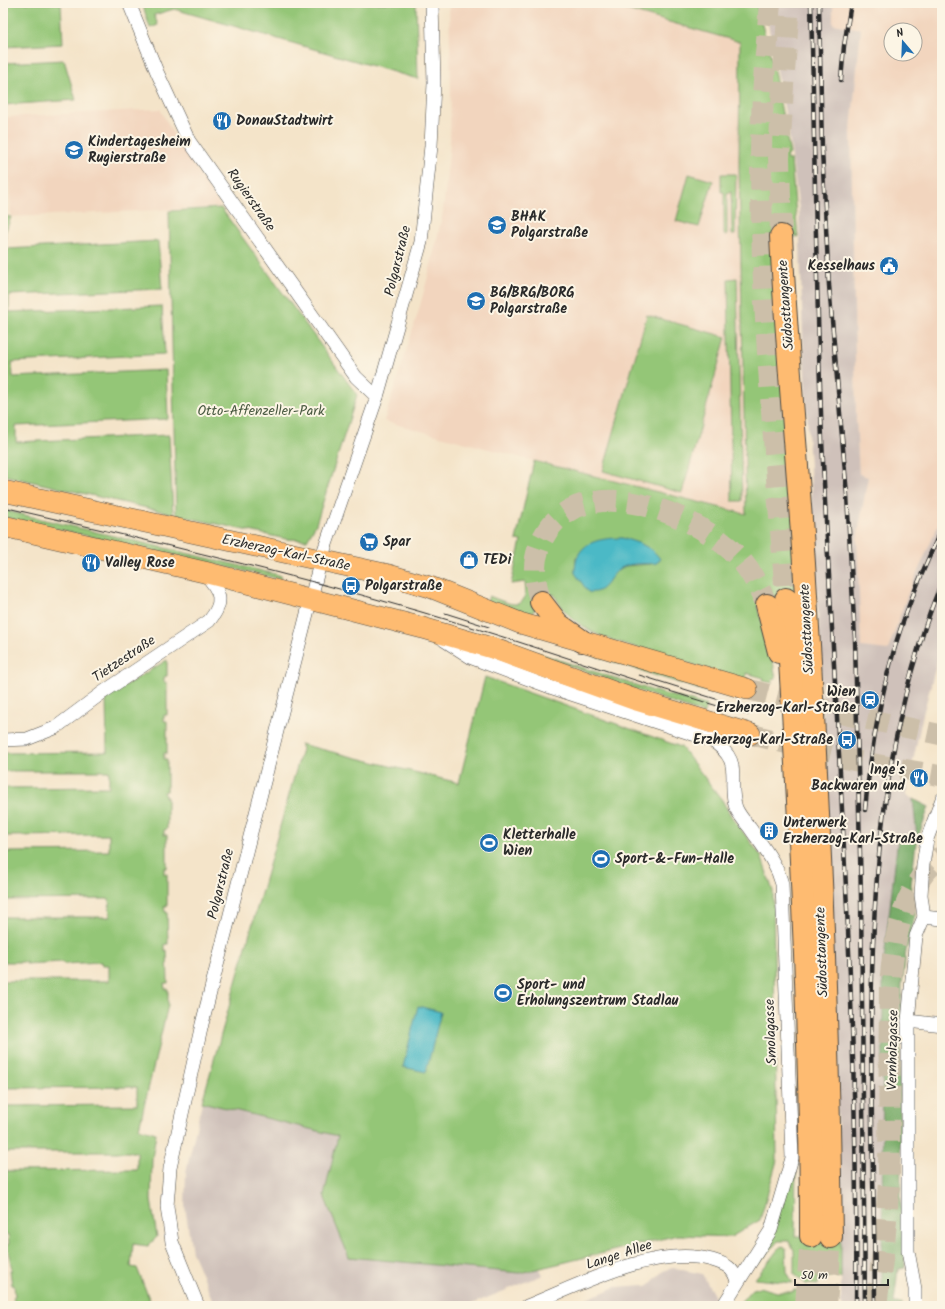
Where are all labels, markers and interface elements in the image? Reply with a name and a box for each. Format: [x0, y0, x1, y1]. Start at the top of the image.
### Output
north arrow [883, 22, 923, 62]
text: N [894, 24, 906, 43]
restaurant icon: DonauStadtwirt [211, 110, 233, 132]
place label: DonauStadtwirt [236, 110, 334, 132]
place label: Kindertagesheim Rugierstraße [88, 131, 191, 169]
school or university icon: Kindertagesheim Rugierstraße [63, 139, 85, 161]
street label: Rugierstraße [221, 164, 281, 237]
place label: BHAK Polgarstraße [511, 206, 588, 244]
school or university icon: BHAK Polgarstraße [486, 214, 508, 236]
street label: Polgarstraße [379, 223, 418, 299]
place label: Kesselhaus [808, 255, 875, 277]
public building icon: Kesselhaus [878, 255, 900, 277]
street label: Südosttangente [772, 258, 800, 351]
place label: BG/BRG/BORG Polgarstraße [490, 282, 575, 320]
school or university icon: BG/BRG/BORG Polgarstraße [465, 290, 487, 312]
park label: Otto-Affenzeller-Park [197, 400, 325, 422]
street label: Erzherzog-Karl-Straße [220, 529, 353, 578]
supermarket icon: Spar [358, 531, 380, 553]
place label: Spar [383, 531, 411, 553]
shop icon: TEDi [458, 549, 480, 571]
place label: TEDi [483, 549, 512, 571]
restaurant icon: Valley Rose [80, 552, 102, 574]
place label: Valley Rose [105, 552, 175, 574]
bus stop icon: Polgarstraße [340, 575, 362, 597]
place label: Polgarstraße [365, 575, 442, 597]
street label: Südosttangente [794, 583, 820, 675]
street label: Tietzestraße [88, 629, 161, 688]
place label: Wien Erzherzog-Karl-Straße [716, 681, 856, 719]
station icon: Wien Erzherzog-Karl-Straße [859, 689, 881, 711]
place label: Erzherzog-Karl-Straße [693, 729, 833, 751]
bus stop icon: Erzherzog-Karl-Straße [836, 729, 858, 751]
place label: Inge's Backwaren und [811, 759, 905, 797]
restaurant icon: Inge's Backwaren und [908, 767, 930, 789]
place label: Unterwerk Erzherzog-Karl-Straße [783, 812, 923, 850]
building icon: Unterwerk Erzherzog-Karl-Straße [758, 820, 780, 842]
place label: Kletterhalle Wien [503, 824, 576, 862]
sports icon: Kletterhalle Wien [478, 832, 500, 854]
street label: Polgarstraße [202, 846, 241, 922]
sports icon: Sport-&-Fun-Halle [590, 848, 612, 870]
place label: Sport-&-Fun-Halle [615, 848, 734, 870]
street label: Südosttangente [809, 906, 835, 998]
place label: Sport- und Erholungszentrum Stadlau [517, 974, 679, 1012]
sports icon: Sport- und Erholungszentrum Stadlau [492, 982, 514, 1004]
street label: Smolagasse [759, 998, 783, 1066]
street label: Vernholzgasse [881, 1009, 905, 1091]
street label: Lange Allee [583, 1234, 655, 1276]
scale bar [795, 1261, 888, 1287]
text: 50 m [801, 1266, 828, 1285]

